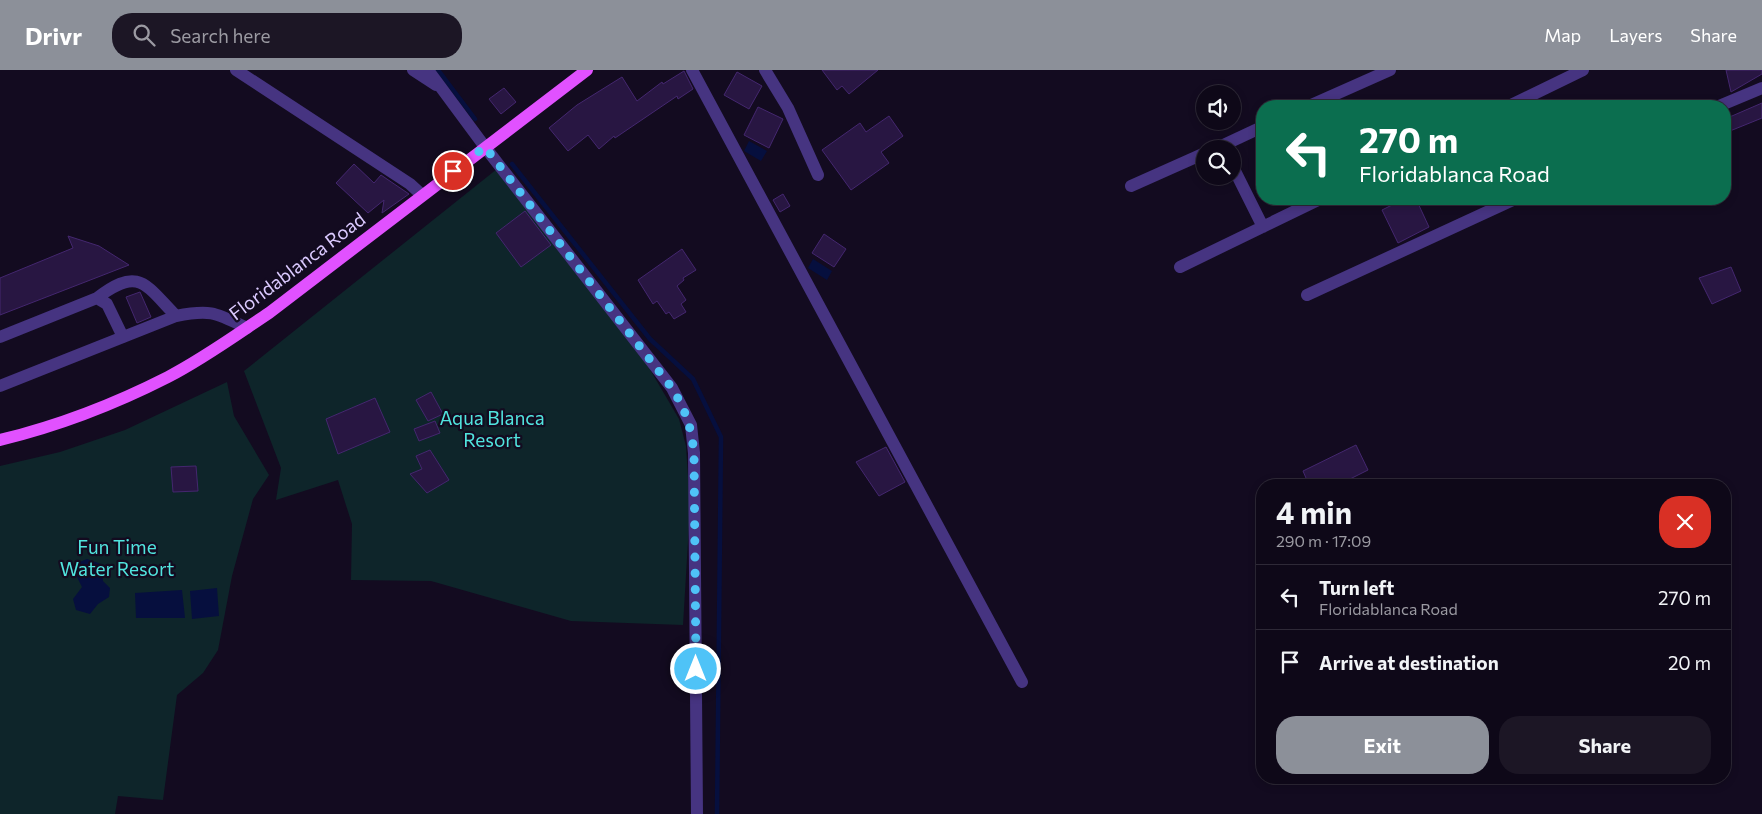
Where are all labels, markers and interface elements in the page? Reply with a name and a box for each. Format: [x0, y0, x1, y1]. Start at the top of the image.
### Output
search box [112, 13, 462, 58]
text: Drivr [25, 21, 82, 50]
icon: search [130, 21, 158, 49]
text: Search here [170, 24, 271, 47]
text: Map [1544, 24, 1581, 46]
text: Layers [1609, 24, 1662, 46]
text: Share [1690, 24, 1737, 46]
map controls [1196, 85, 1241, 185]
button: sound [1196, 85, 1241, 130]
text: 270 m [1359, 117, 1458, 160]
icon: left [1276, 120, 1341, 185]
button: search [1196, 140, 1241, 185]
pin [432, 150, 474, 192]
icon: arrive [439, 157, 467, 185]
text: Floridablanca Road [1359, 160, 1550, 187]
street label: Floridablanca Road [224, 207, 369, 324]
park label: Aqua Blanca Resort [439, 406, 545, 451]
text: 4 min [1276, 493, 1352, 530]
button: close [1659, 496, 1711, 548]
text: 290 m · 17:09 [1276, 531, 1371, 550]
park label: Fun Time Water Resort [60, 535, 175, 580]
text: Turn left [1319, 576, 1394, 599]
icon: left [1276, 583, 1304, 611]
text: 270 m [1658, 586, 1711, 609]
text: Floridablanca Road [1319, 599, 1458, 618]
position arrow [669, 642, 721, 694]
icon: arrive [1276, 648, 1304, 676]
text: Arrive at destination [1319, 651, 1499, 674]
text: 20 m [1668, 651, 1711, 674]
button: Exit [1276, 716, 1489, 774]
button: Share [1499, 716, 1711, 774]

